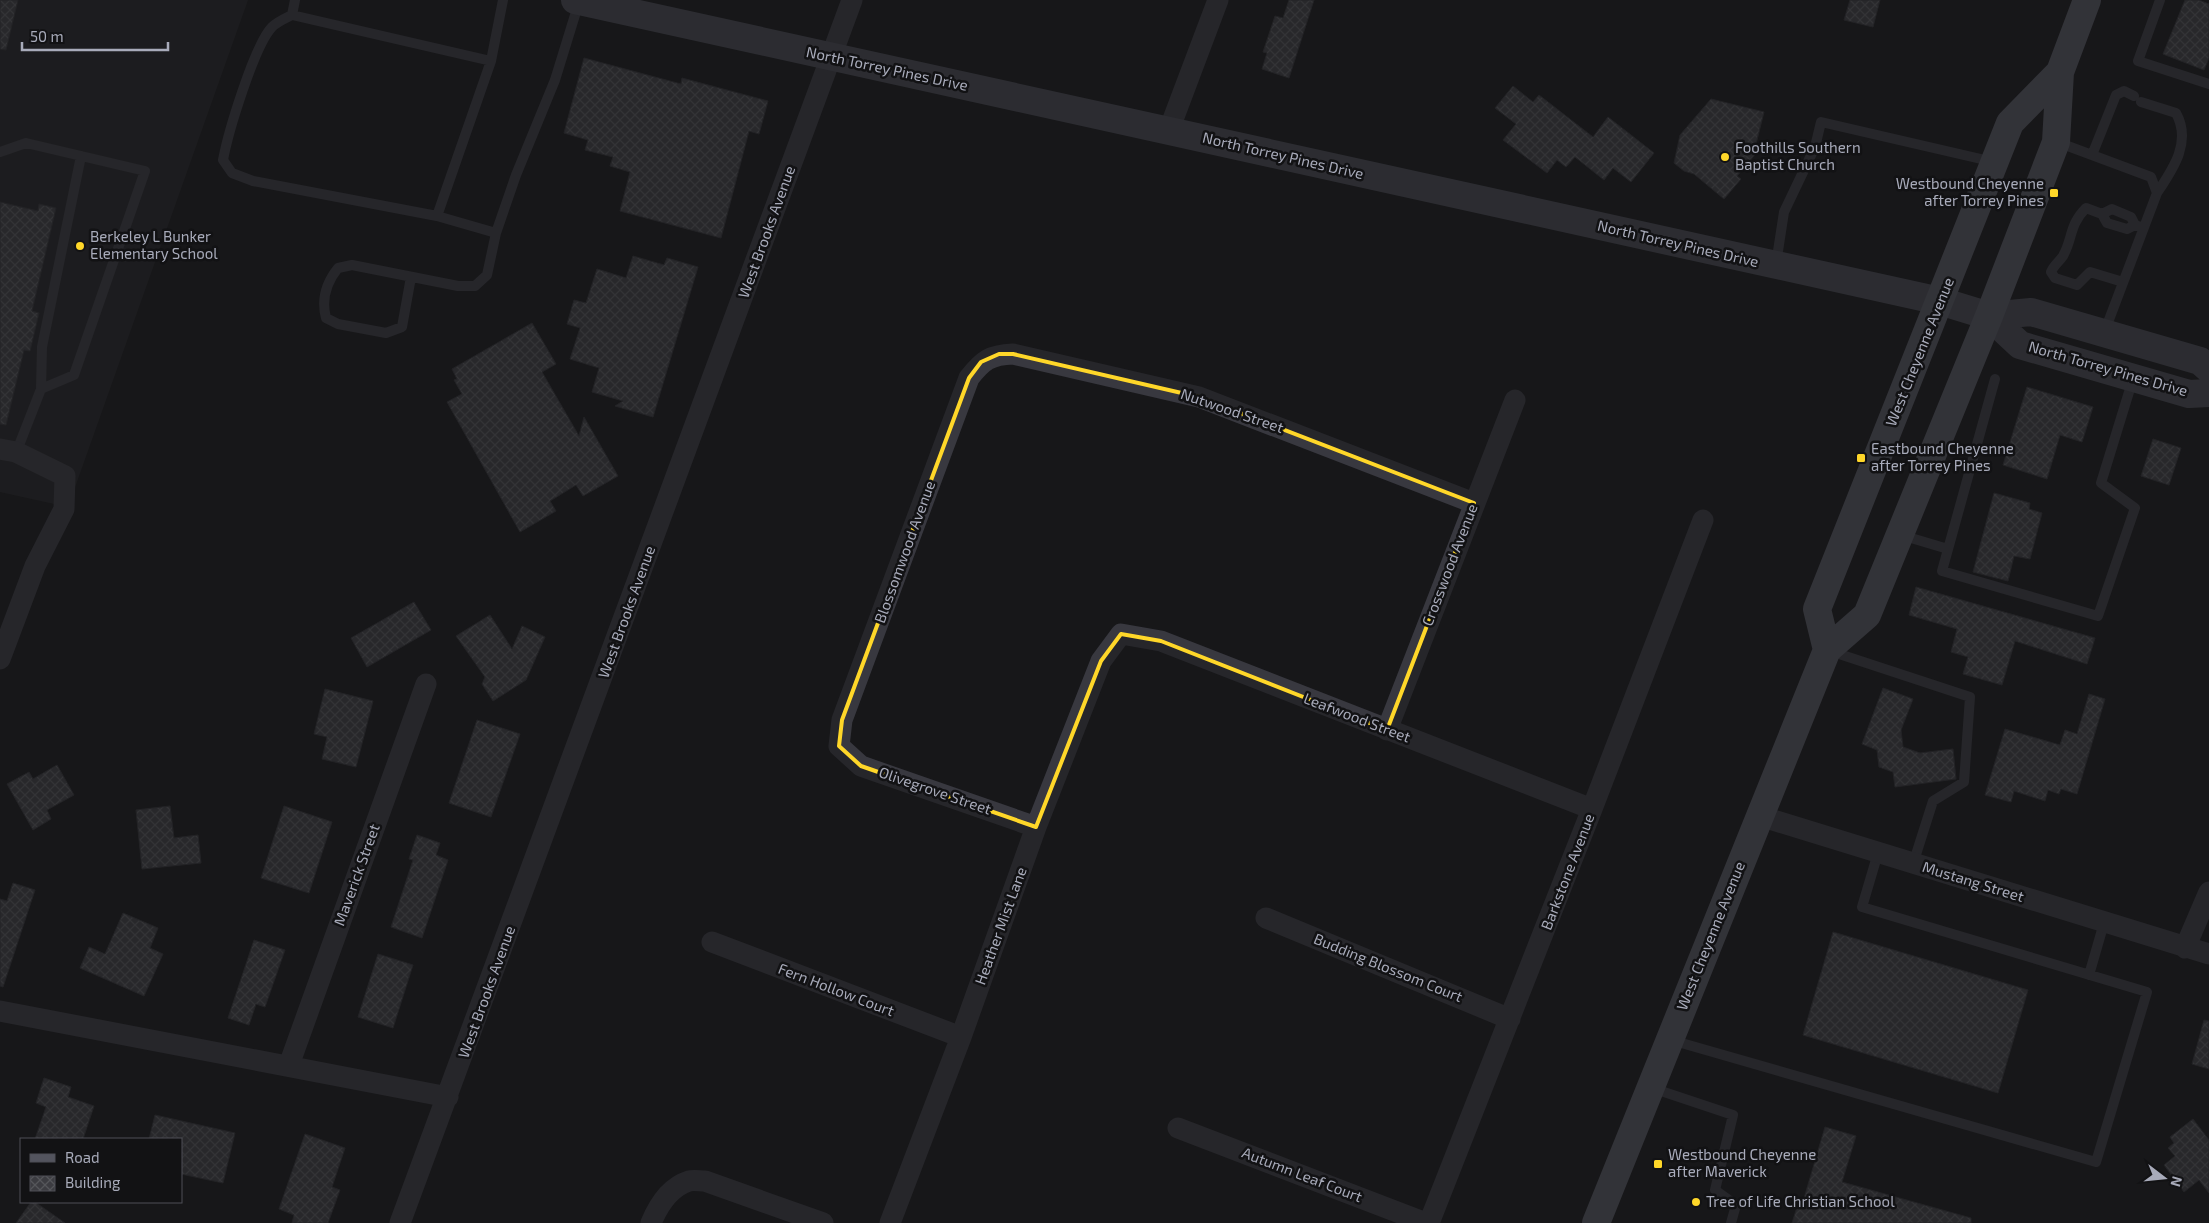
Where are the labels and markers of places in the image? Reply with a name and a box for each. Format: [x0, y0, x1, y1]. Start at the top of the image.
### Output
place label: Foothills Southern Baptist Church [1735, 138, 1861, 173]
marker: Foothills Southern Baptist Church [1719, 151, 1731, 163]
place label: Westbound Cheyenne after Torrey Pines [1896, 174, 2044, 209]
marker: Westbound Cheyenne after Torrey Pines [2048, 187, 2060, 199]
place label: Berkeley L Bunker Elementary School [90, 227, 218, 262]
marker: Berkeley L Bunker Elementary School [74, 240, 86, 252]
place label: Eastbound Cheyenne after Torrey Pines [1871, 439, 2014, 474]
marker: Eastbound Cheyenne after Torrey Pines [1855, 452, 1867, 464]
place label: Westbound Cheyenne after Maverick [1668, 1145, 1816, 1180]
marker: Westbound Cheyenne after Maverick [1652, 1158, 1664, 1170]
place label: Tree of Life Christian School [1706, 1192, 1895, 1210]
marker: Tree of Life Christian School [1690, 1196, 1702, 1208]

